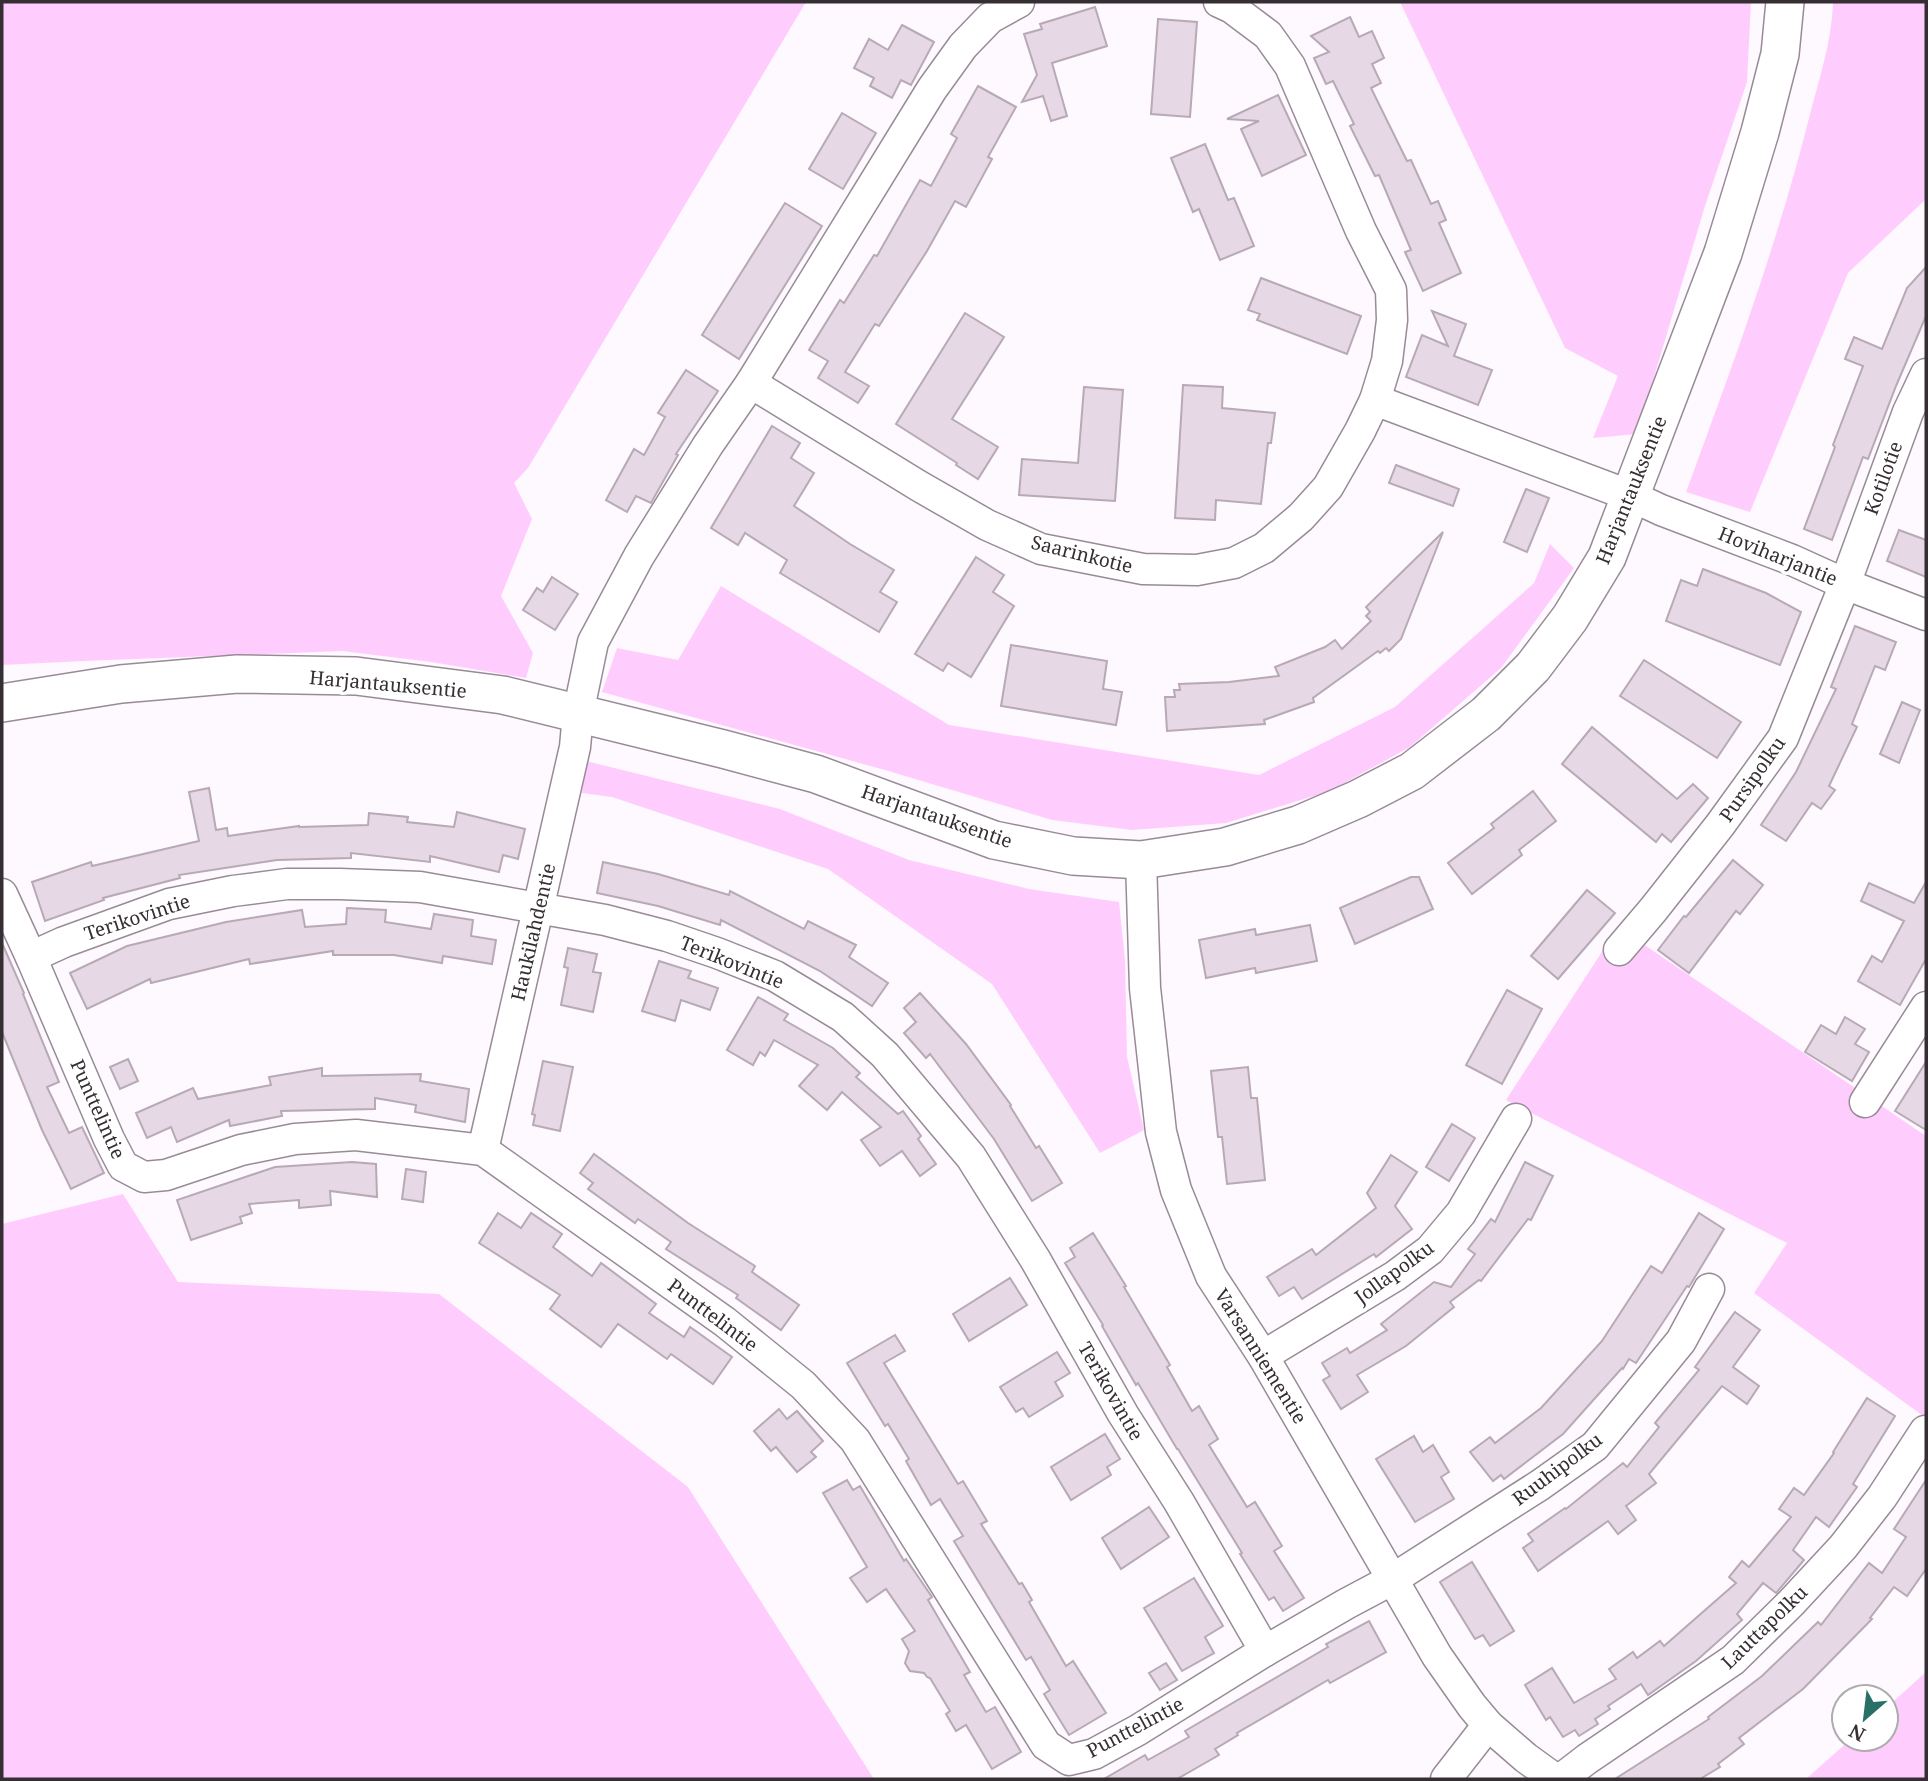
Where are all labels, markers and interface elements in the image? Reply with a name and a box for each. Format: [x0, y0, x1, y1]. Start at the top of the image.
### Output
street label: Harjantauksentie [1589, 412, 1673, 568]
street label: Kotilotie [1858, 438, 1908, 518]
street label: Hoviharjantie [1715, 520, 1841, 592]
street label: Saarinkotie [1029, 529, 1135, 579]
street label: Harjantauksentie [308, 664, 468, 704]
street label: Pursipolku [1713, 731, 1791, 827]
street label: Harjantauksentie [858, 778, 1016, 854]
street label: Haukilahdentie [505, 861, 561, 1003]
street label: Terikovintie [81, 888, 193, 946]
street label: Terikovintie [676, 929, 788, 995]
street label: Punttelintie [64, 1055, 132, 1163]
street label: Jollapolku [1348, 1234, 1439, 1310]
street label: Punttelintie [663, 1273, 763, 1357]
street label: Varsanniementie [1209, 1284, 1313, 1428]
street label: Terikovintie [1072, 1337, 1150, 1445]
street label: Ruuhipolku [1507, 1427, 1607, 1511]
street label: Lauttapolku [1715, 1579, 1813, 1675]
north arrow [1830, 1683, 1900, 1753]
street label: Punttelintie [1082, 1691, 1188, 1763]
text: N [1844, 1718, 1870, 1748]

